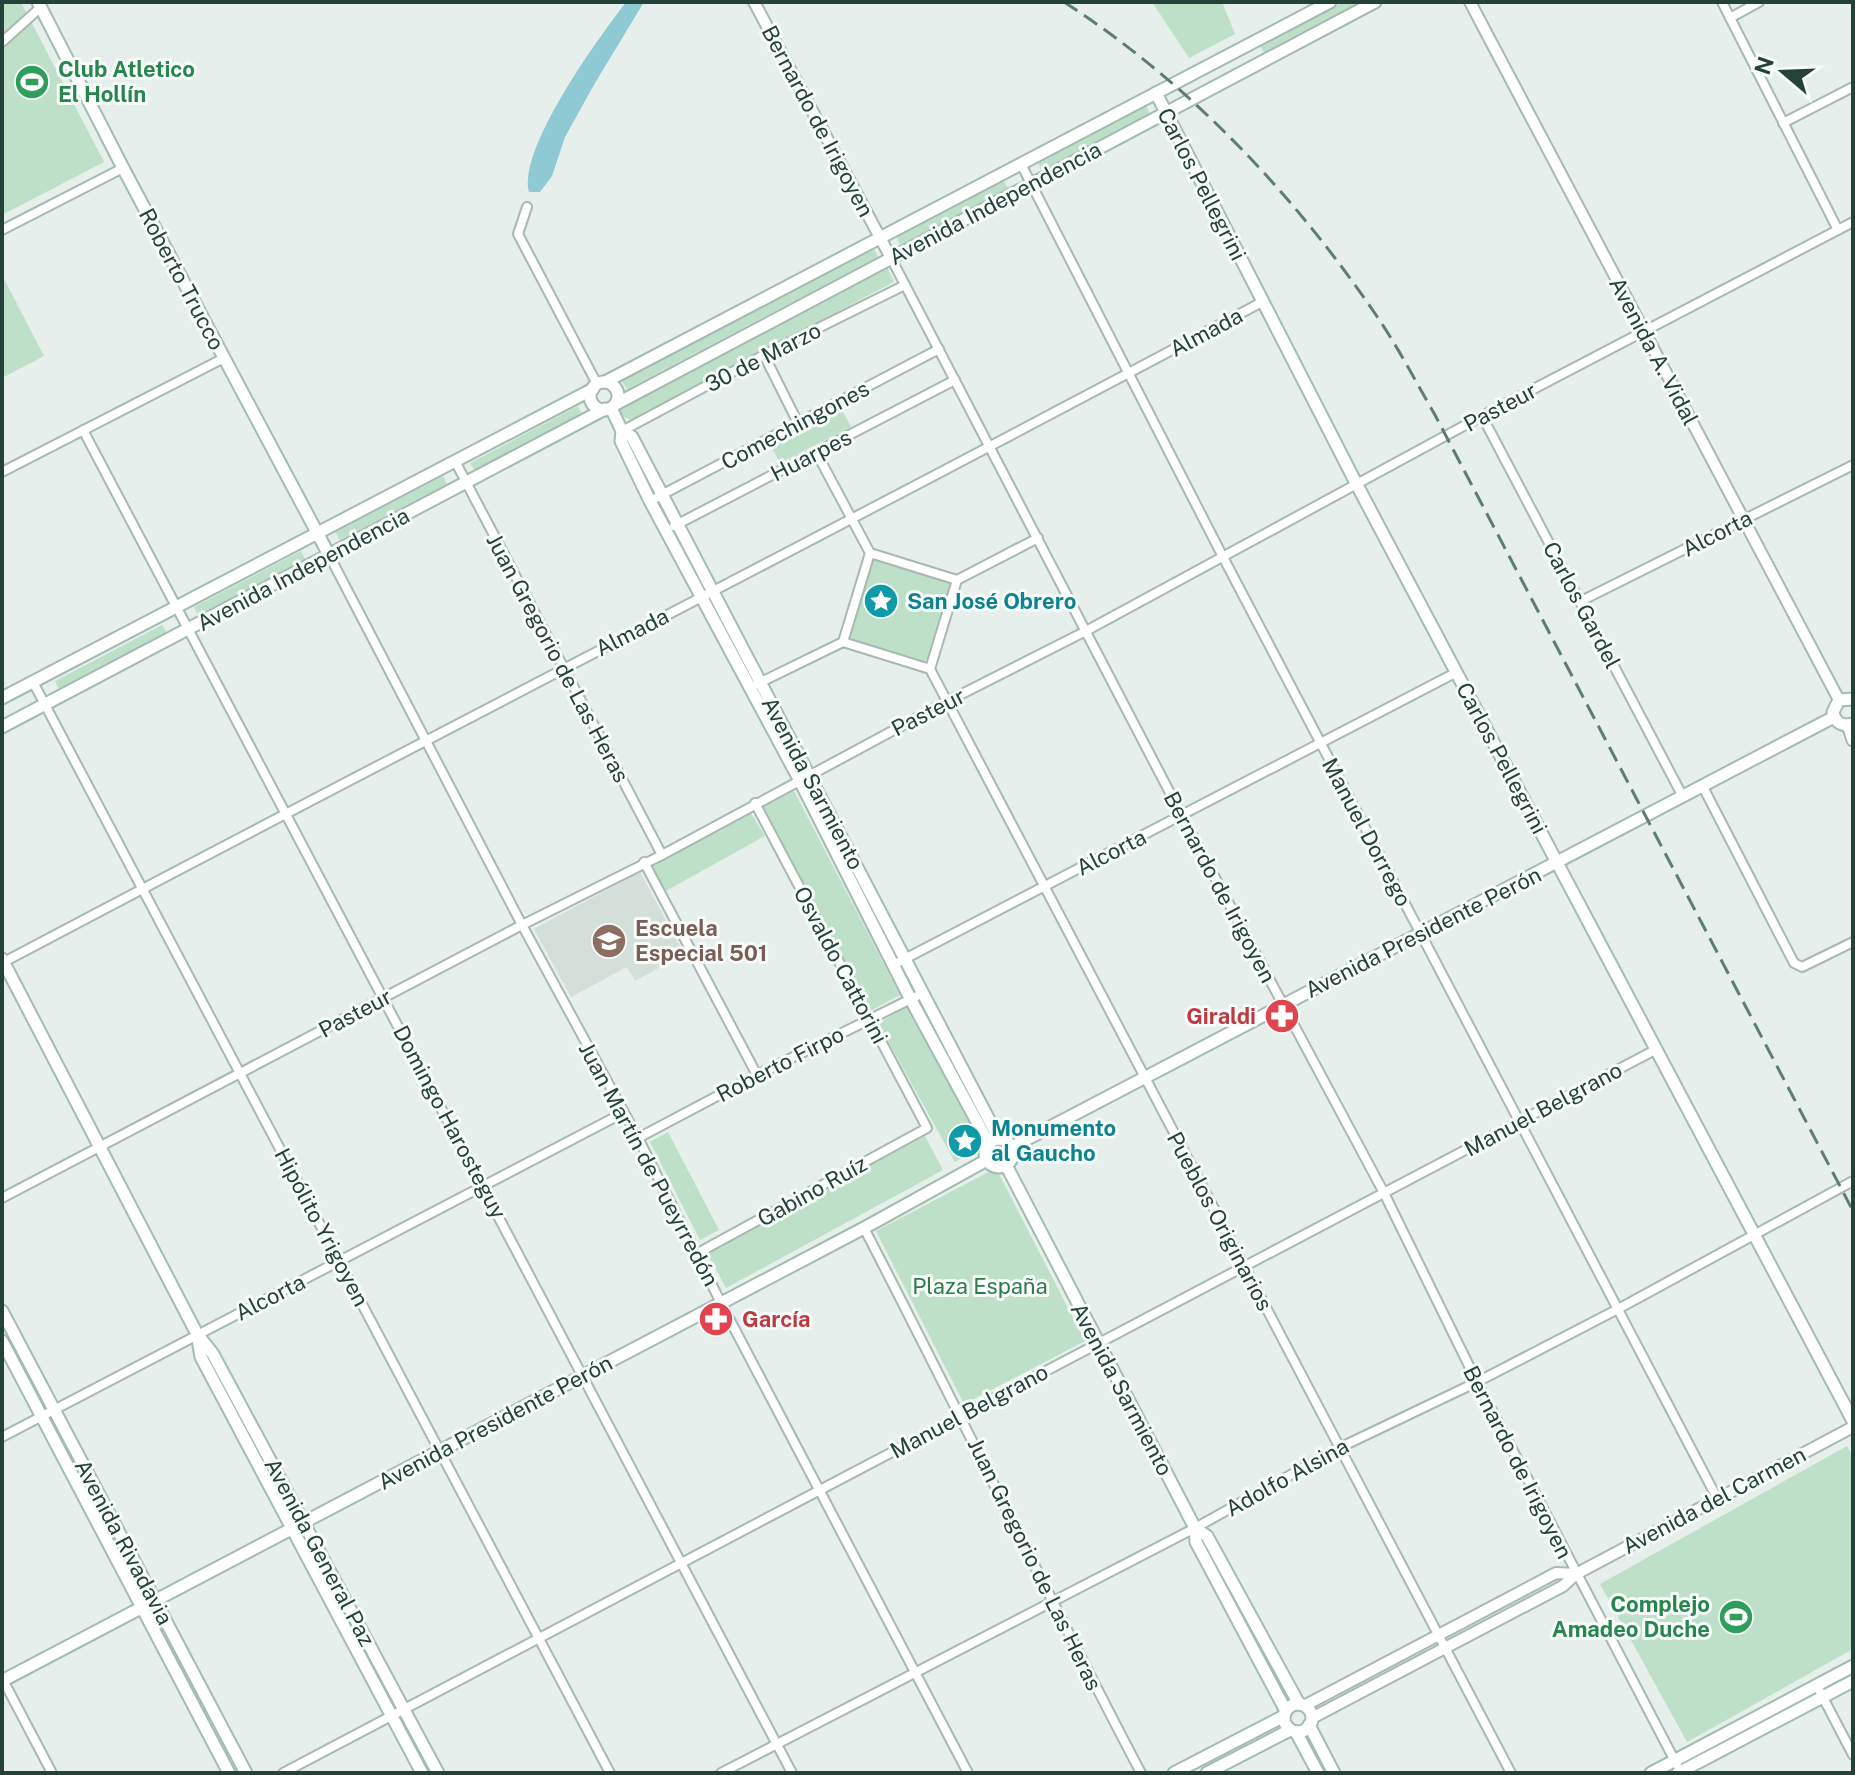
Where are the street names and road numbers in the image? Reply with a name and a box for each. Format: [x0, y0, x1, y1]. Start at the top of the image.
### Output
street label: Bernardo de Irigoyen [757, 21, 879, 221]
street label: Carlos Pellegrini [1152, 103, 1252, 265]
street label: Avenida Independencia [884, 136, 1106, 270]
street label: Roberto Trucco [134, 204, 230, 354]
street label: Avenida A. Vidal [1604, 273, 1704, 429]
street label: Almada [1165, 302, 1247, 362]
street label: 30 de Marzo [701, 317, 825, 397]
street label: Comechingones [717, 375, 873, 475]
street label: Pasteur [1459, 377, 1541, 437]
street label: Huarpes [766, 424, 856, 486]
street label: Avenida Independencia [192, 502, 414, 636]
street label: Alcorta [1678, 504, 1756, 562]
street label: Juan Gregorio de Las Heras [481, 529, 635, 787]
street label: Carlos Gardel [1538, 537, 1626, 673]
street label: Almada [591, 603, 673, 661]
street label: Carlos Pellegrini [1451, 678, 1553, 838]
street label: Pasteur [887, 682, 969, 742]
street label: Avenida Sarmiento [757, 692, 869, 874]
street label: Manuel Dorrego [1317, 753, 1417, 911]
street label: Bernardo de Irigoyen [1159, 787, 1281, 987]
street label: Alcorta [1072, 823, 1150, 881]
street label: Avenida Presidente Perón [1301, 861, 1545, 1003]
street label: Osvaldo Cattorini [789, 882, 893, 1048]
street label: Pasteur [314, 983, 396, 1043]
street label: Domingo Harosteguy [388, 1021, 512, 1223]
street label: Roberto Firpo [712, 1021, 848, 1107]
street label: Juan Martín de Pueyrredón [574, 1038, 724, 1290]
street label: Manuel Belgrano [1460, 1056, 1626, 1162]
street label: Pueblos Originarios [1162, 1127, 1278, 1315]
street label: Hipólito Yrigoyen [269, 1144, 375, 1310]
street label: Gabino Ruíz [753, 1150, 871, 1232]
street label: Alcorta [231, 1268, 309, 1326]
street label: Avenida Sarmiento [1066, 1298, 1178, 1480]
street label: Avenida Presidente Perón [374, 1349, 616, 1495]
street label: Manuel Belgrano [886, 1358, 1052, 1464]
street label: Bernardo de Irigoyen [1458, 1361, 1578, 1563]
street label: Adolfo Alsina [1221, 1432, 1353, 1522]
street label: Juan Gregorio de Las Heras [962, 1433, 1108, 1695]
street label: Avenida del Carmen [1618, 1441, 1810, 1559]
street label: Avenida General Paz [259, 1454, 381, 1650]
street label: Avenida Rivadavia [70, 1455, 178, 1629]

